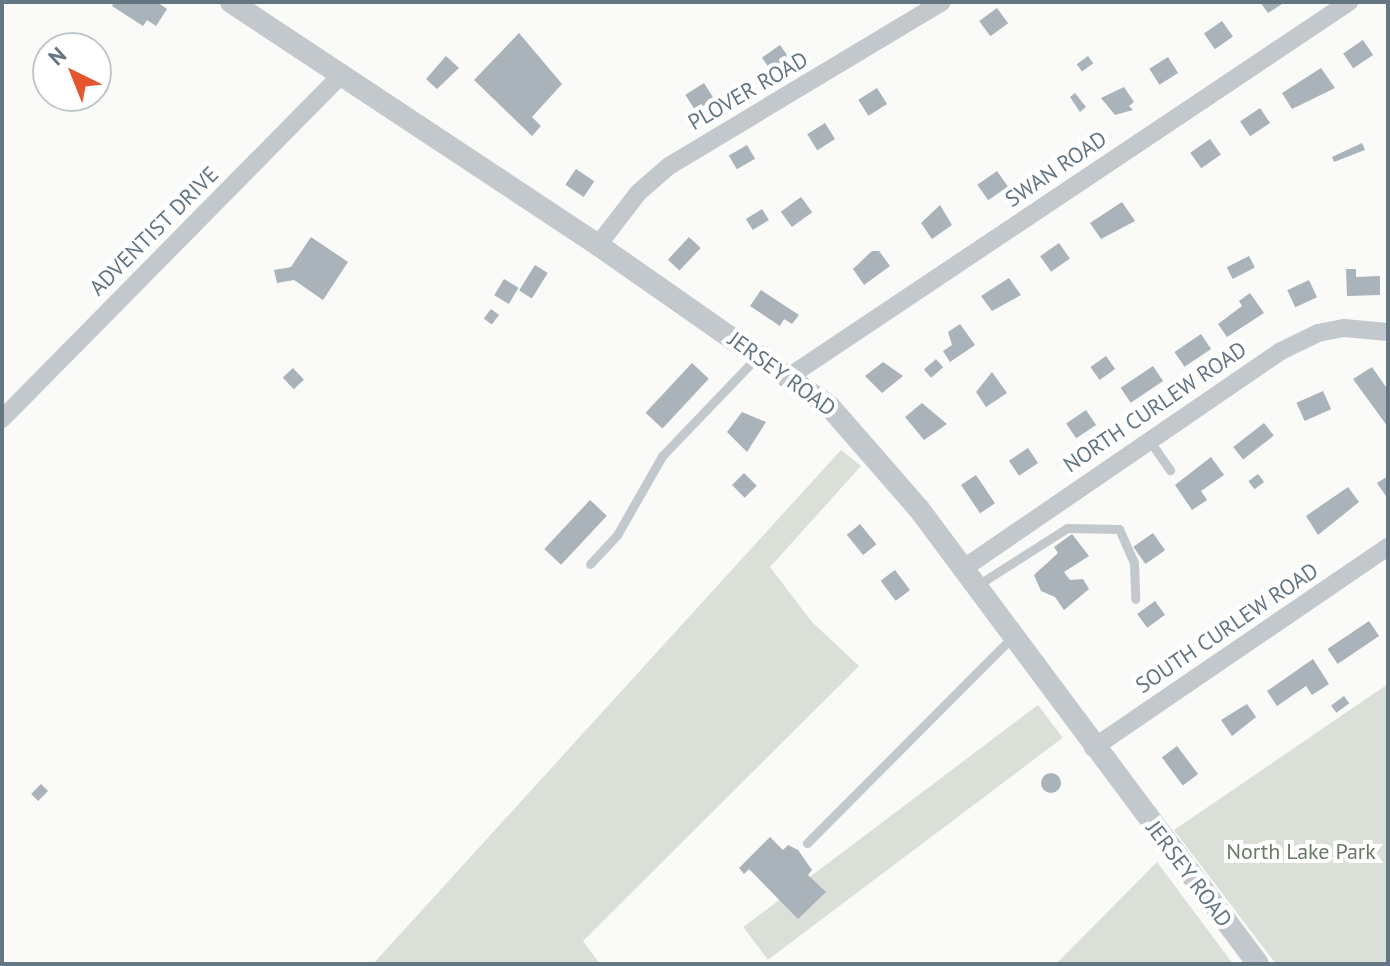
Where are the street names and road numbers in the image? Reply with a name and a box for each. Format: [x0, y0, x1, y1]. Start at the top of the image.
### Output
street label: PLOVER ROAD [683, 46, 813, 136]
street label: SWAN ROAD [1000, 125, 1112, 213]
street label: ADVENTIST DRIVE [84, 161, 224, 301]
street label: JERSEY ROAD [723, 326, 841, 422]
street label: NORTH CURLEW ROAD [1058, 336, 1252, 478]
street label: SOUTH CURLEW ROAD [1130, 557, 1324, 699]
street label: JERSEY ROAD [1140, 815, 1238, 933]

